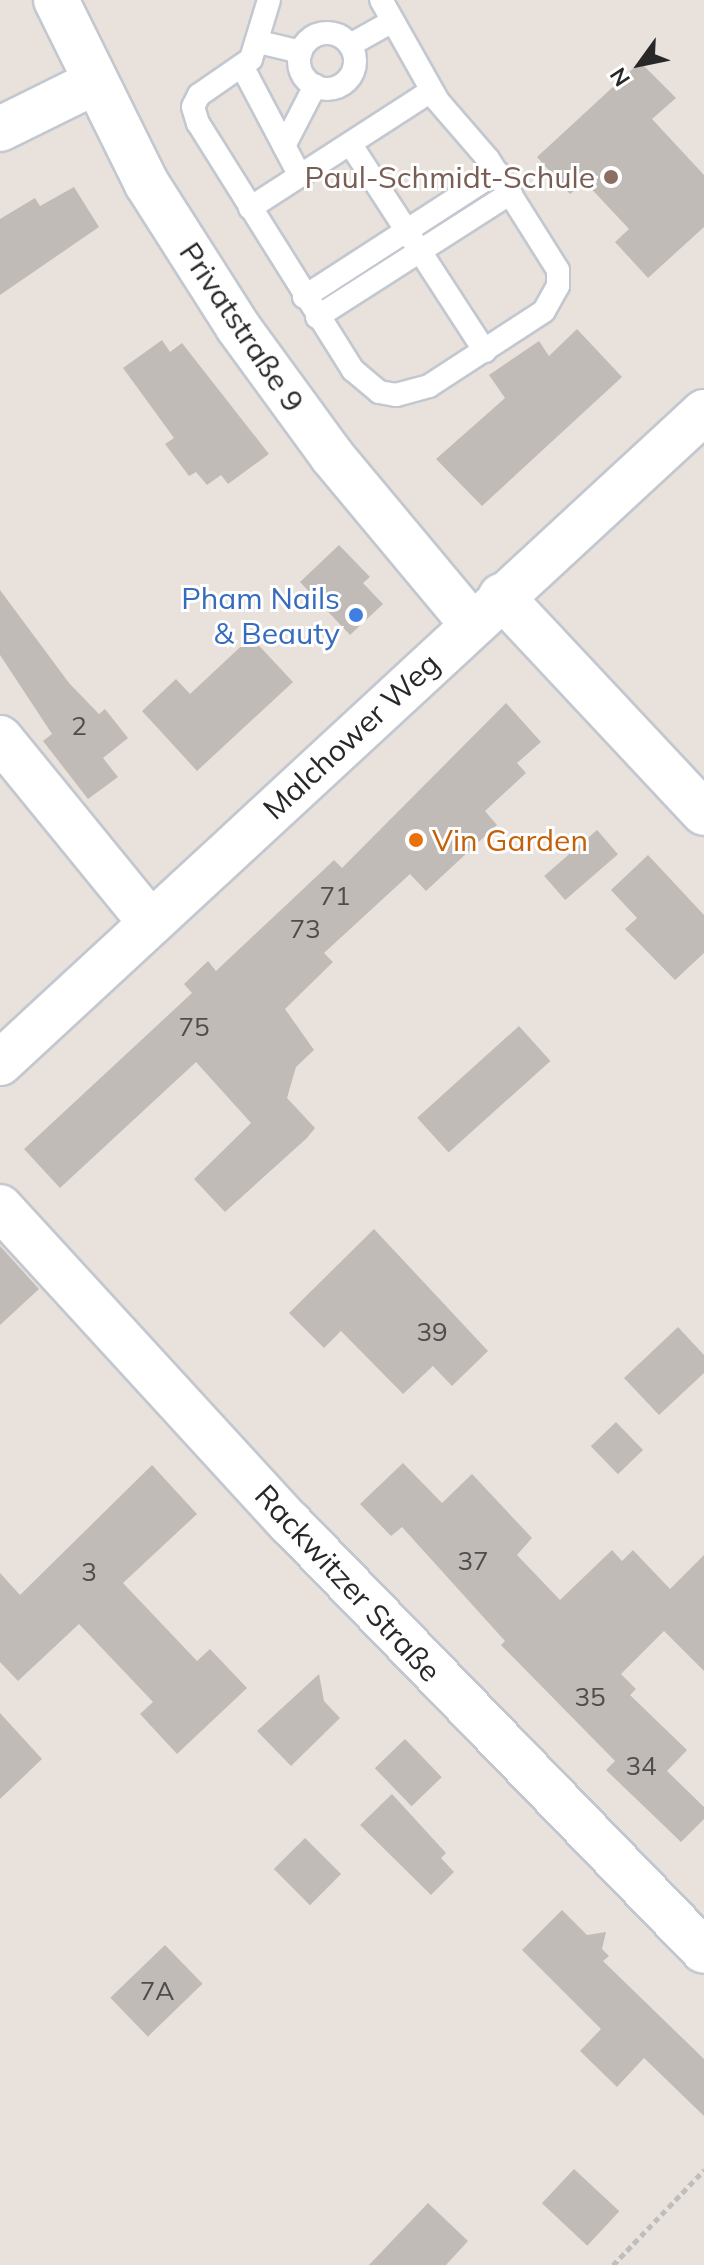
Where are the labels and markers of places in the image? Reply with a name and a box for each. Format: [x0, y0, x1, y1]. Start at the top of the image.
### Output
place label: Paul-Schmidt-Schule [305, 159, 595, 195]
marker: Paul-Schmidt-Schule [602, 168, 620, 186]
place label: Pham Nails & Beauty [181, 580, 340, 650]
marker: Pham Nails & Beauty [347, 606, 365, 624]
place label: Vin Garden [432, 822, 588, 858]
marker: Vin Garden [407, 831, 425, 849]

